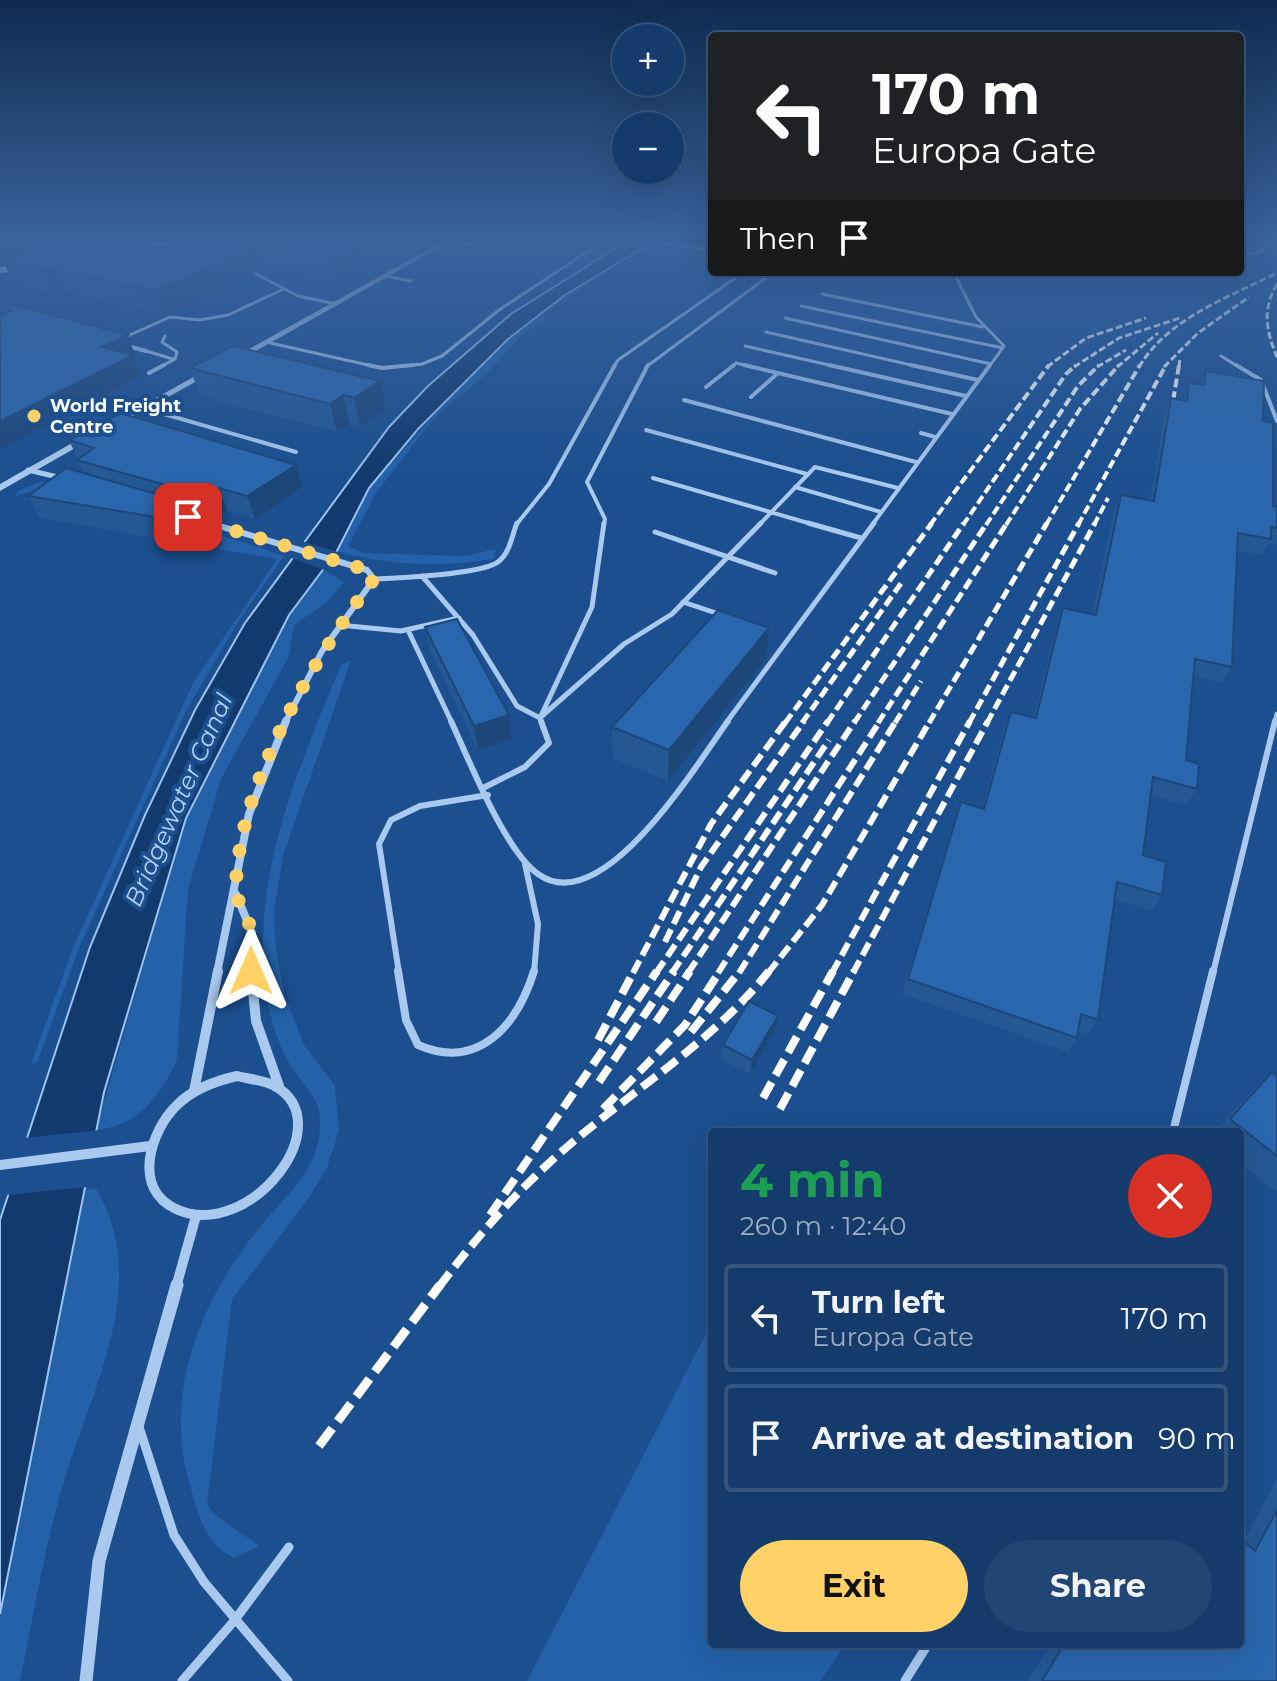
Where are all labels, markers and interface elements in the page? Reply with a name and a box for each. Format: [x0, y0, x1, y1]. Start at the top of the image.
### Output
map controls [612, 24, 684, 184]
button: + [612, 24, 684, 96]
text: 170 m [872, 60, 1040, 128]
icon: left [740, 64, 844, 168]
button: − [612, 112, 684, 184]
text: Europa Gate [872, 128, 1096, 172]
icon: arrive [832, 216, 876, 260]
text: Then [740, 220, 816, 257]
place label: World Freight Centre [50, 395, 181, 438]
marker: World Freight Centre [25, 407, 43, 425]
pin [154, 483, 222, 551]
icon: arrive [166, 495, 210, 539]
water label: Bridgewater Canal [119, 689, 239, 911]
position arrow [209, 929, 293, 1013]
text: 4 min [740, 1151, 885, 1209]
button: close [1128, 1154, 1212, 1238]
text: 260 m · 12:40 [740, 1210, 906, 1242]
text: Turn left [812, 1284, 945, 1321]
icon: left [744, 1296, 788, 1340]
text: 170 m [1121, 1300, 1208, 1337]
text: Europa Gate [812, 1321, 974, 1353]
icon: arrive [744, 1416, 788, 1460]
text: Arrive at destination [812, 1420, 1134, 1457]
text: 90 m [1158, 1420, 1236, 1457]
button: Exit [740, 1540, 968, 1632]
button: Share [984, 1540, 1212, 1632]

